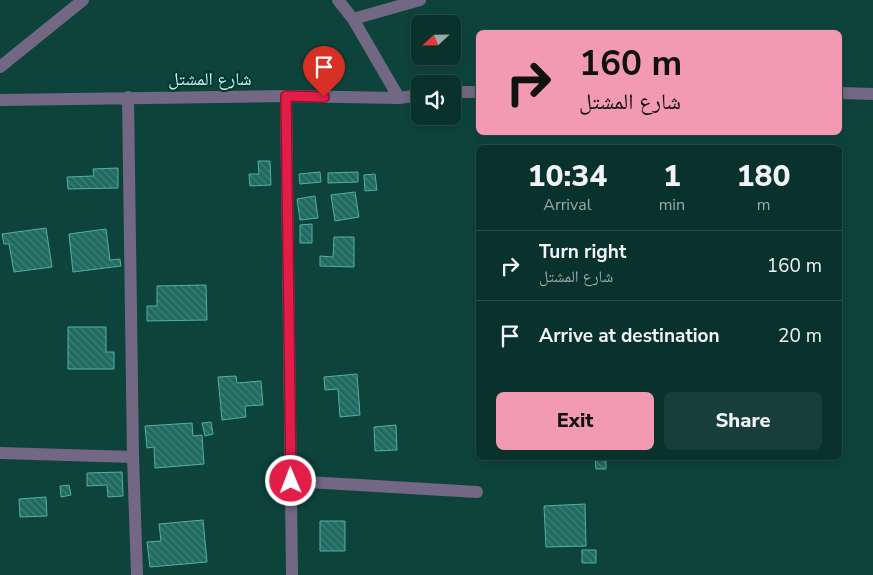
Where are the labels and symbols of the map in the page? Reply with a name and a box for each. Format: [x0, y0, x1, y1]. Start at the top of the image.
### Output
north arrow [411, 15, 461, 65]
pin [303, 46, 345, 97]
street label: شارع المشتل [168, 67, 252, 91]
position arrow [264, 454, 316, 506]

